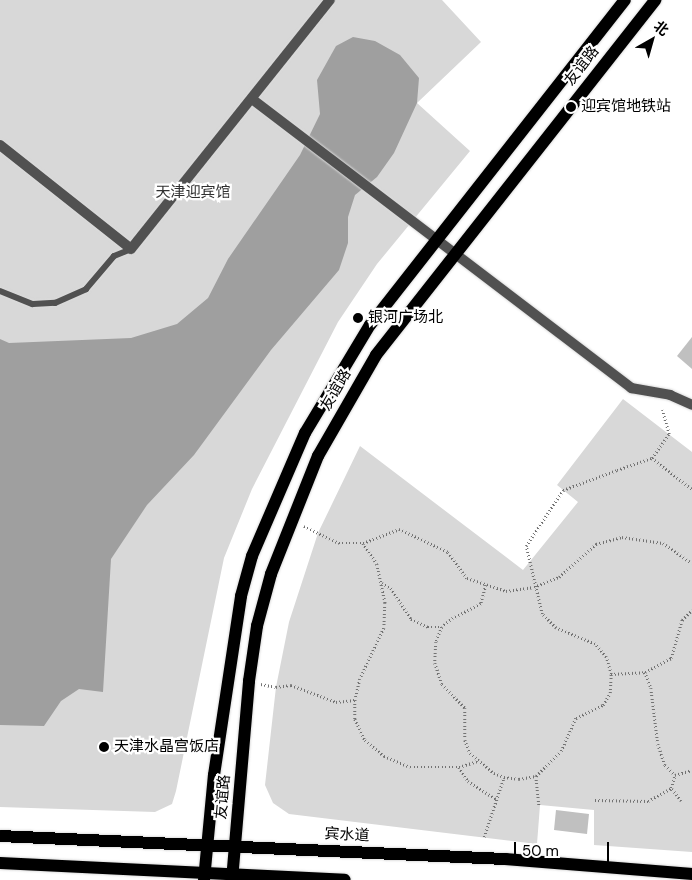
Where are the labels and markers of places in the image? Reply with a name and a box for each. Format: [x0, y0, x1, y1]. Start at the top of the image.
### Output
place label: 迎宾馆地铁站 [581, 98, 671, 116]
marker: 迎宾馆地铁站 [565, 101, 577, 113]
place label: 银河广场北 [368, 309, 443, 327]
marker: 银河广场北 [352, 312, 364, 324]
place label: 天津水晶宫饭店 [114, 738, 219, 756]
marker: 天津水晶宫饭店 [98, 741, 110, 753]

